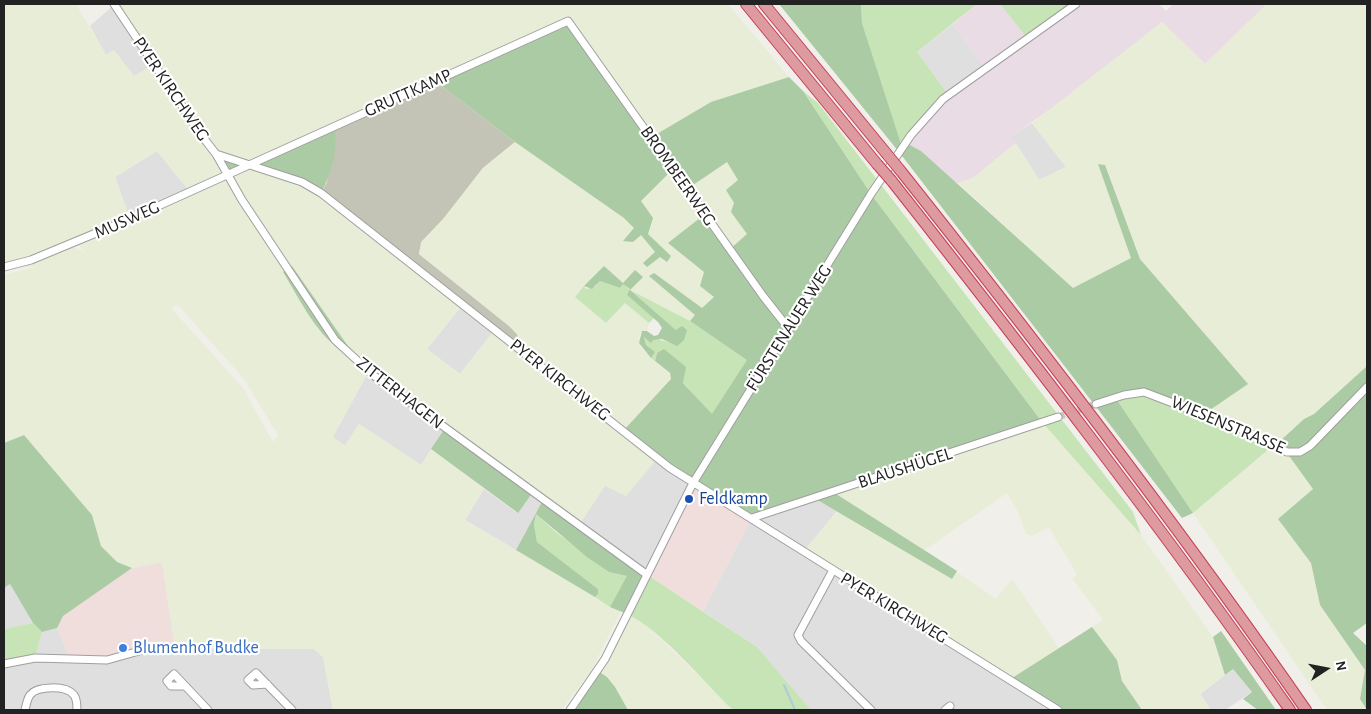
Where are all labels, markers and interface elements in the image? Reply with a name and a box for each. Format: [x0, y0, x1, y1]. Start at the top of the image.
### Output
street label: PYER KIRCHWEG [128, 33, 214, 145]
street label: GRUTTKAMP [361, 64, 455, 122]
street label: BROMBEERWEG [636, 122, 720, 230]
street label: MUSWEG [91, 196, 163, 244]
street label: FÜRSTENAUER WEG [741, 261, 837, 395]
street label: PYER KIRCHWEG [506, 334, 614, 426]
street label: ZITTERHAGEN [352, 352, 448, 434]
street label: WIESENSTRASSE [1168, 391, 1288, 459]
street label: BLAUSHÜGEL [855, 443, 955, 493]
place label: Feldkamp [699, 488, 768, 510]
marker: Feldkamp [683, 493, 695, 505]
street label: PYER KIRCHWEG [836, 567, 952, 649]
place label: Blumenhof Budke [133, 637, 259, 659]
marker: Blumenhof Budke [117, 642, 129, 654]
north arrow [1301, 644, 1351, 694]
text: N [1333, 660, 1349, 672]

